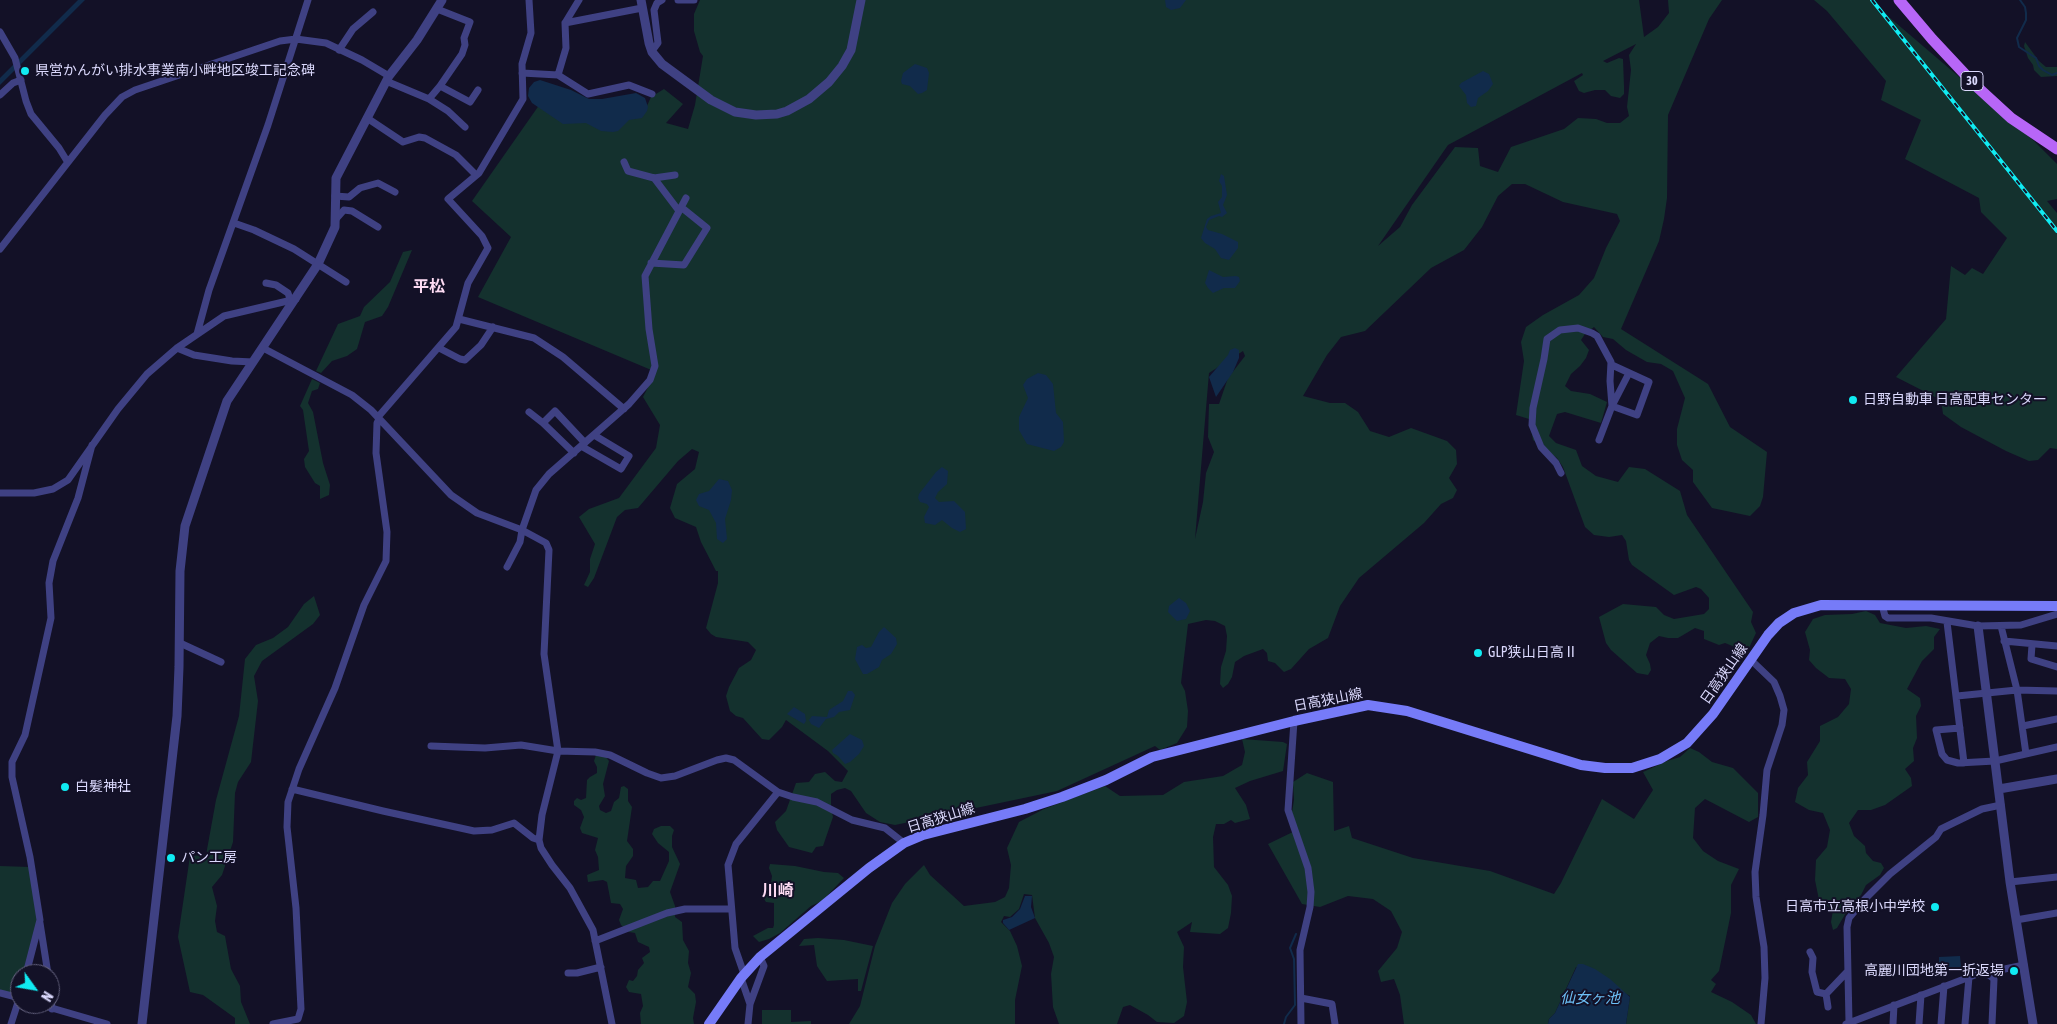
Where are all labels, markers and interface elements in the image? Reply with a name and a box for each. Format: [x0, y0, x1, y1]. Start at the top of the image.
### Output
place label: 県営かんがい排水事業南小畔地区竣工記念碑 [35, 63, 315, 79]
marker: 県営かんがい排水事業南小畔地区竣工記念碑 [19, 65, 31, 77]
road number: 30 [1961, 72, 1983, 90]
district label: 平松 [413, 277, 445, 297]
place label: 日野自動車 日高配車センター [1863, 392, 2047, 408]
marker: 日野自動車 日高配車センター [1847, 394, 1859, 406]
street label: 日高狭山線 [1697, 641, 1751, 707]
place label: GLP狭山日高Ⅱ [1488, 645, 1578, 661]
marker: GLP狭山日高Ⅱ [1472, 647, 1484, 659]
street label: 日高狭山線 [1292, 685, 1364, 715]
place label: 白髪神社 [75, 779, 131, 795]
marker: 白髪神社 [59, 781, 71, 793]
street label: 日高狭山線 [905, 800, 977, 836]
place label: パン工房 [181, 850, 237, 866]
marker: パン工房 [165, 852, 177, 864]
district label: 川崎 [762, 881, 794, 901]
place label: 日高市立高根小中学校 [1785, 899, 1925, 915]
marker: 日高市立高根小中学校 [1929, 901, 1941, 913]
place label: 高麗川団地第一折返場 [1864, 963, 2004, 979]
north arrow [10, 964, 60, 1014]
marker: 高麗川団地第一折返場 [2008, 965, 2020, 977]
text: N [38, 989, 56, 1004]
water label: 仙女ヶ池 [1560, 989, 1620, 1007]

